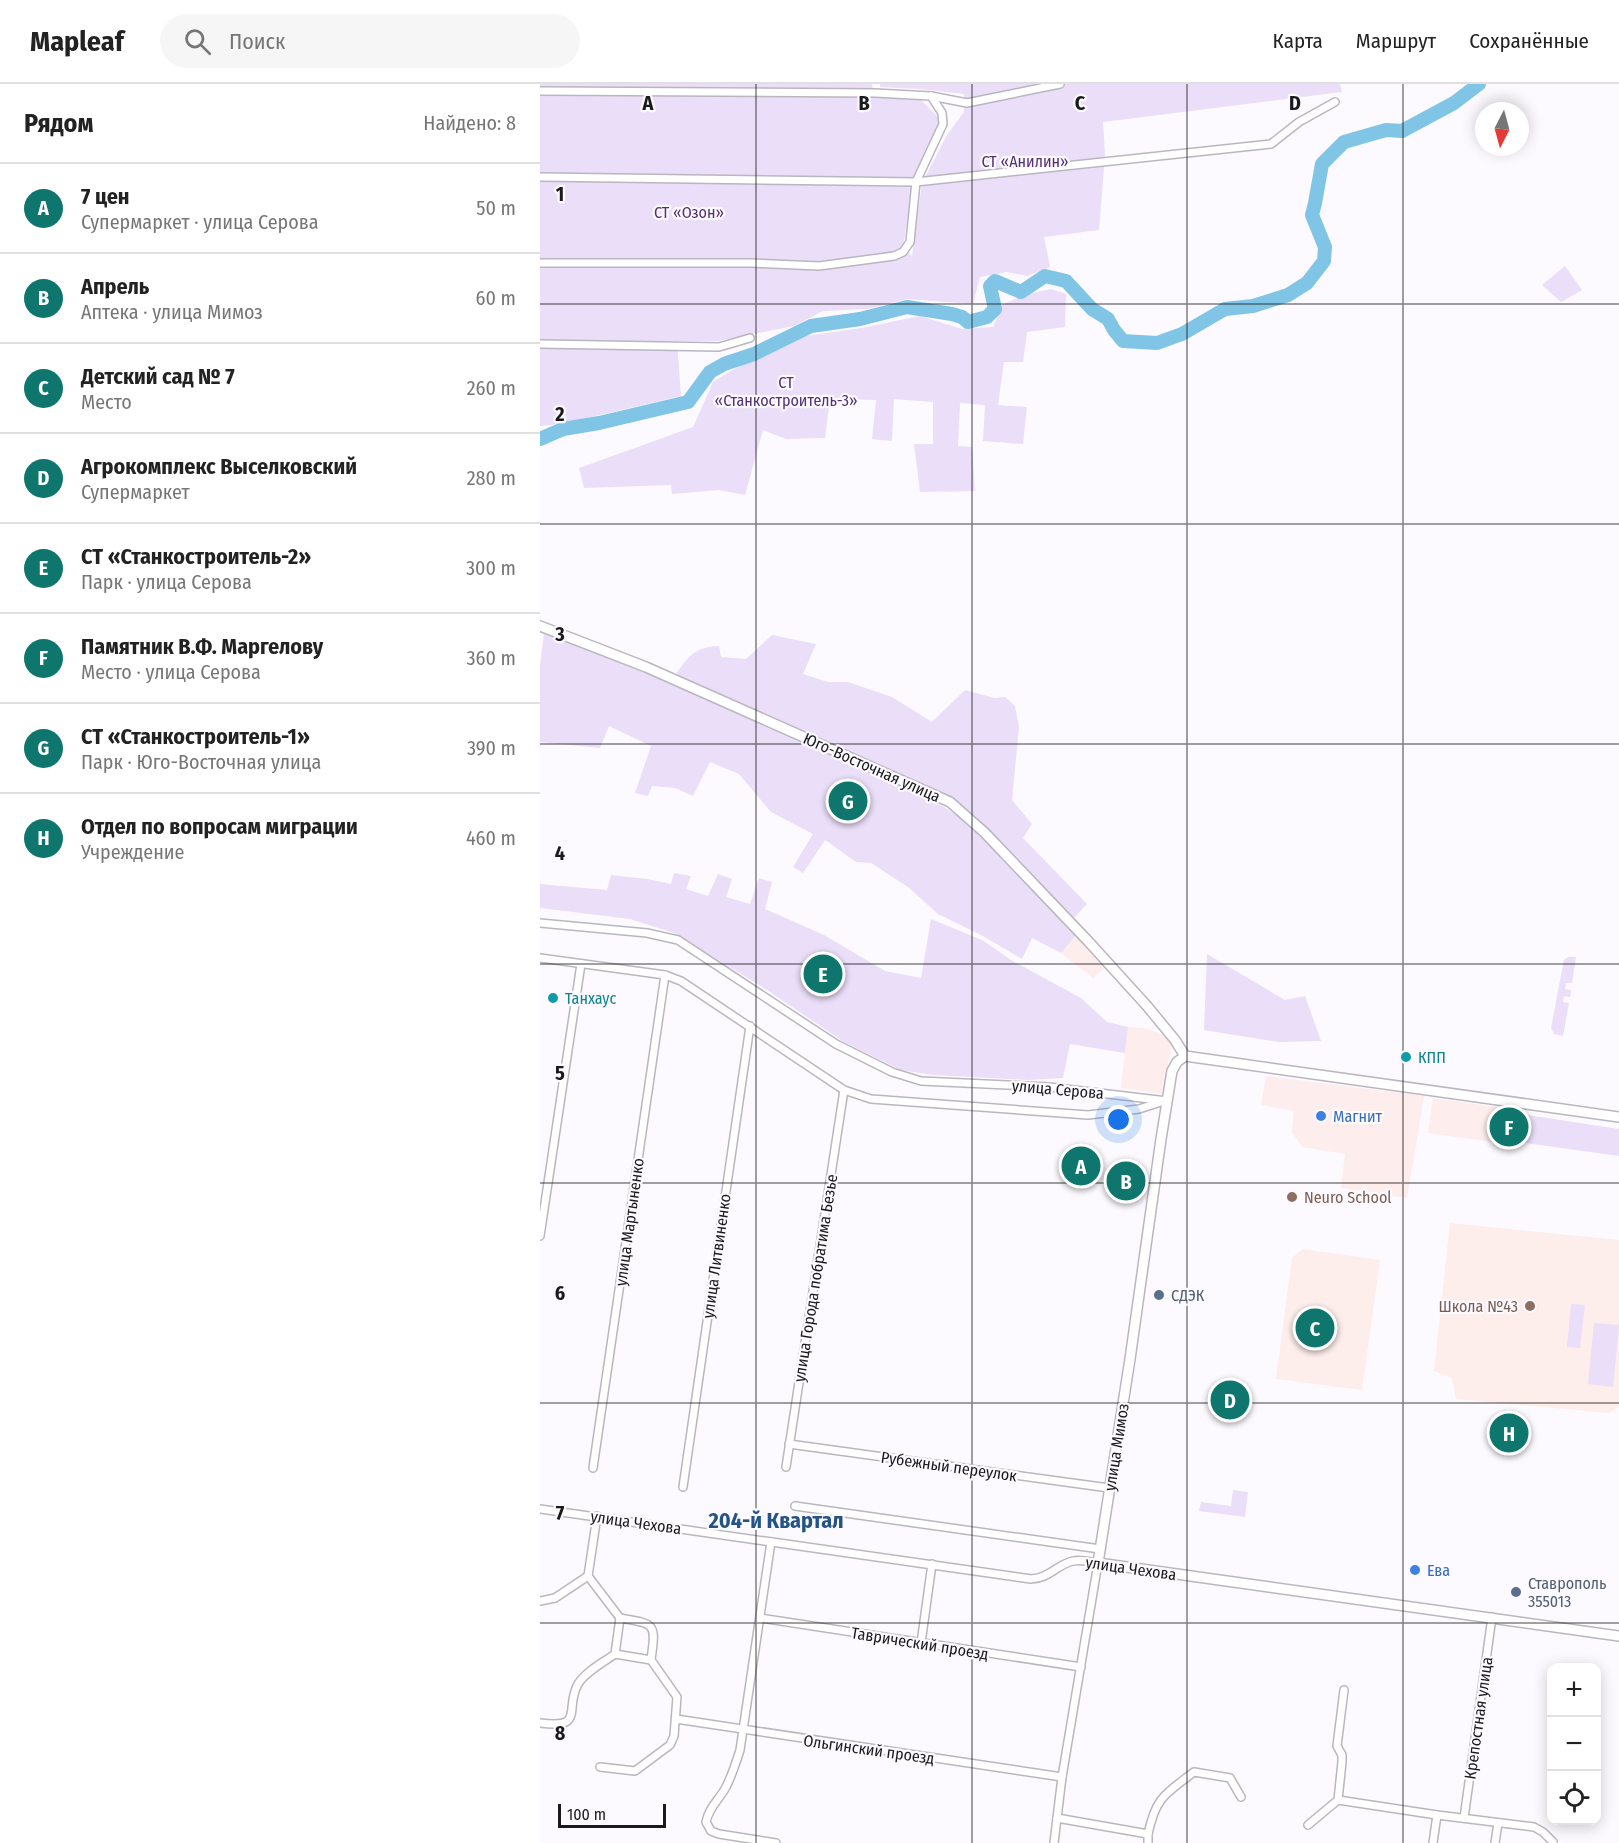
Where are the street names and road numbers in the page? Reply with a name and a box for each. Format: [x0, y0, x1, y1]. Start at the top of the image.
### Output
street label: Юго-Восточная улица [800, 729, 943, 806]
street label: улица Серова [1011, 1076, 1105, 1103]
street label: улица Мартыненко [611, 1157, 648, 1287]
street label: улица Города побратима Безье [790, 1173, 841, 1383]
street label: улица Литвиненко [698, 1192, 735, 1320]
street label: улица Мимоз [1100, 1402, 1133, 1492]
street label: Рубежный переулок [880, 1448, 1019, 1486]
street label: улица Чехова [589, 1507, 683, 1538]
street label: улица Чехова [1084, 1553, 1178, 1584]
street label: Таврический проезд [850, 1623, 990, 1664]
street label: Крепостная улица [1461, 1656, 1497, 1780]
street label: Ольгинский проезд [802, 1731, 936, 1768]

